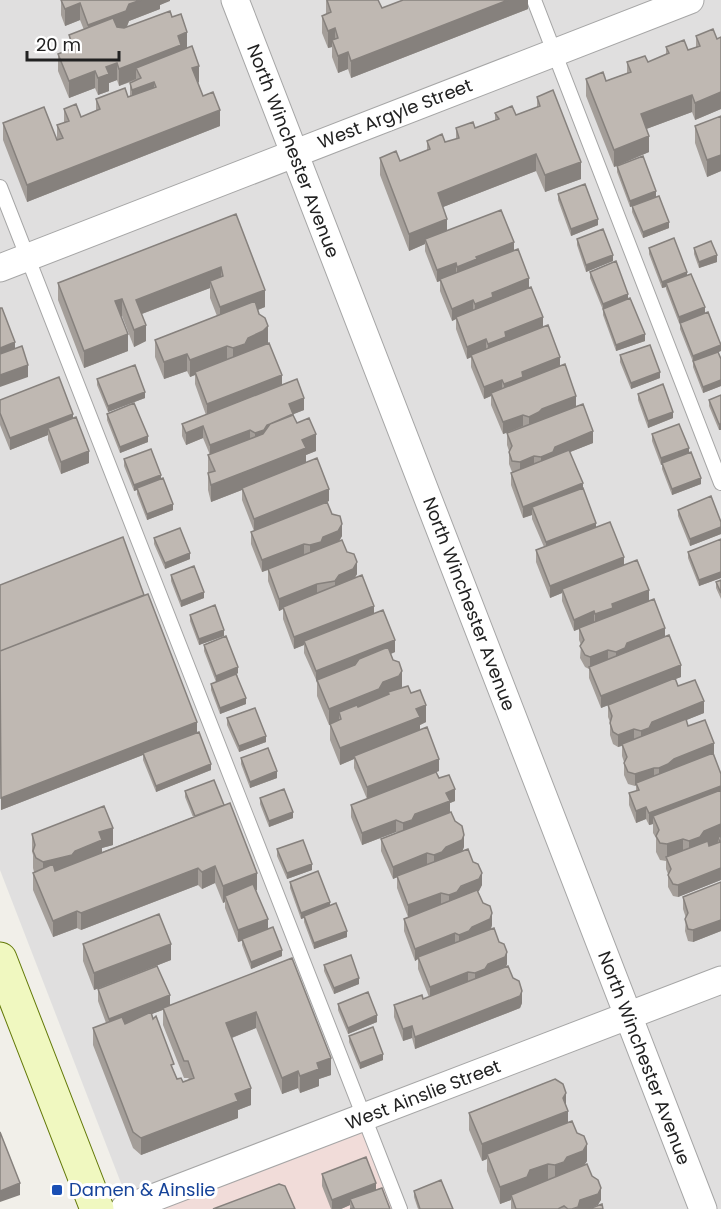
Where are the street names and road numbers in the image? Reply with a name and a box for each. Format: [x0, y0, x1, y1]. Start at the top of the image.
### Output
street label: North Winchester Avenue [241, 40, 346, 261]
street label: West Argyle Street [314, 73, 476, 155]
street label: North Winchester Avenue [417, 493, 522, 714]
street label: North Winchester Avenue [592, 947, 697, 1168]
street label: West Ainslie Street [342, 1053, 504, 1136]

